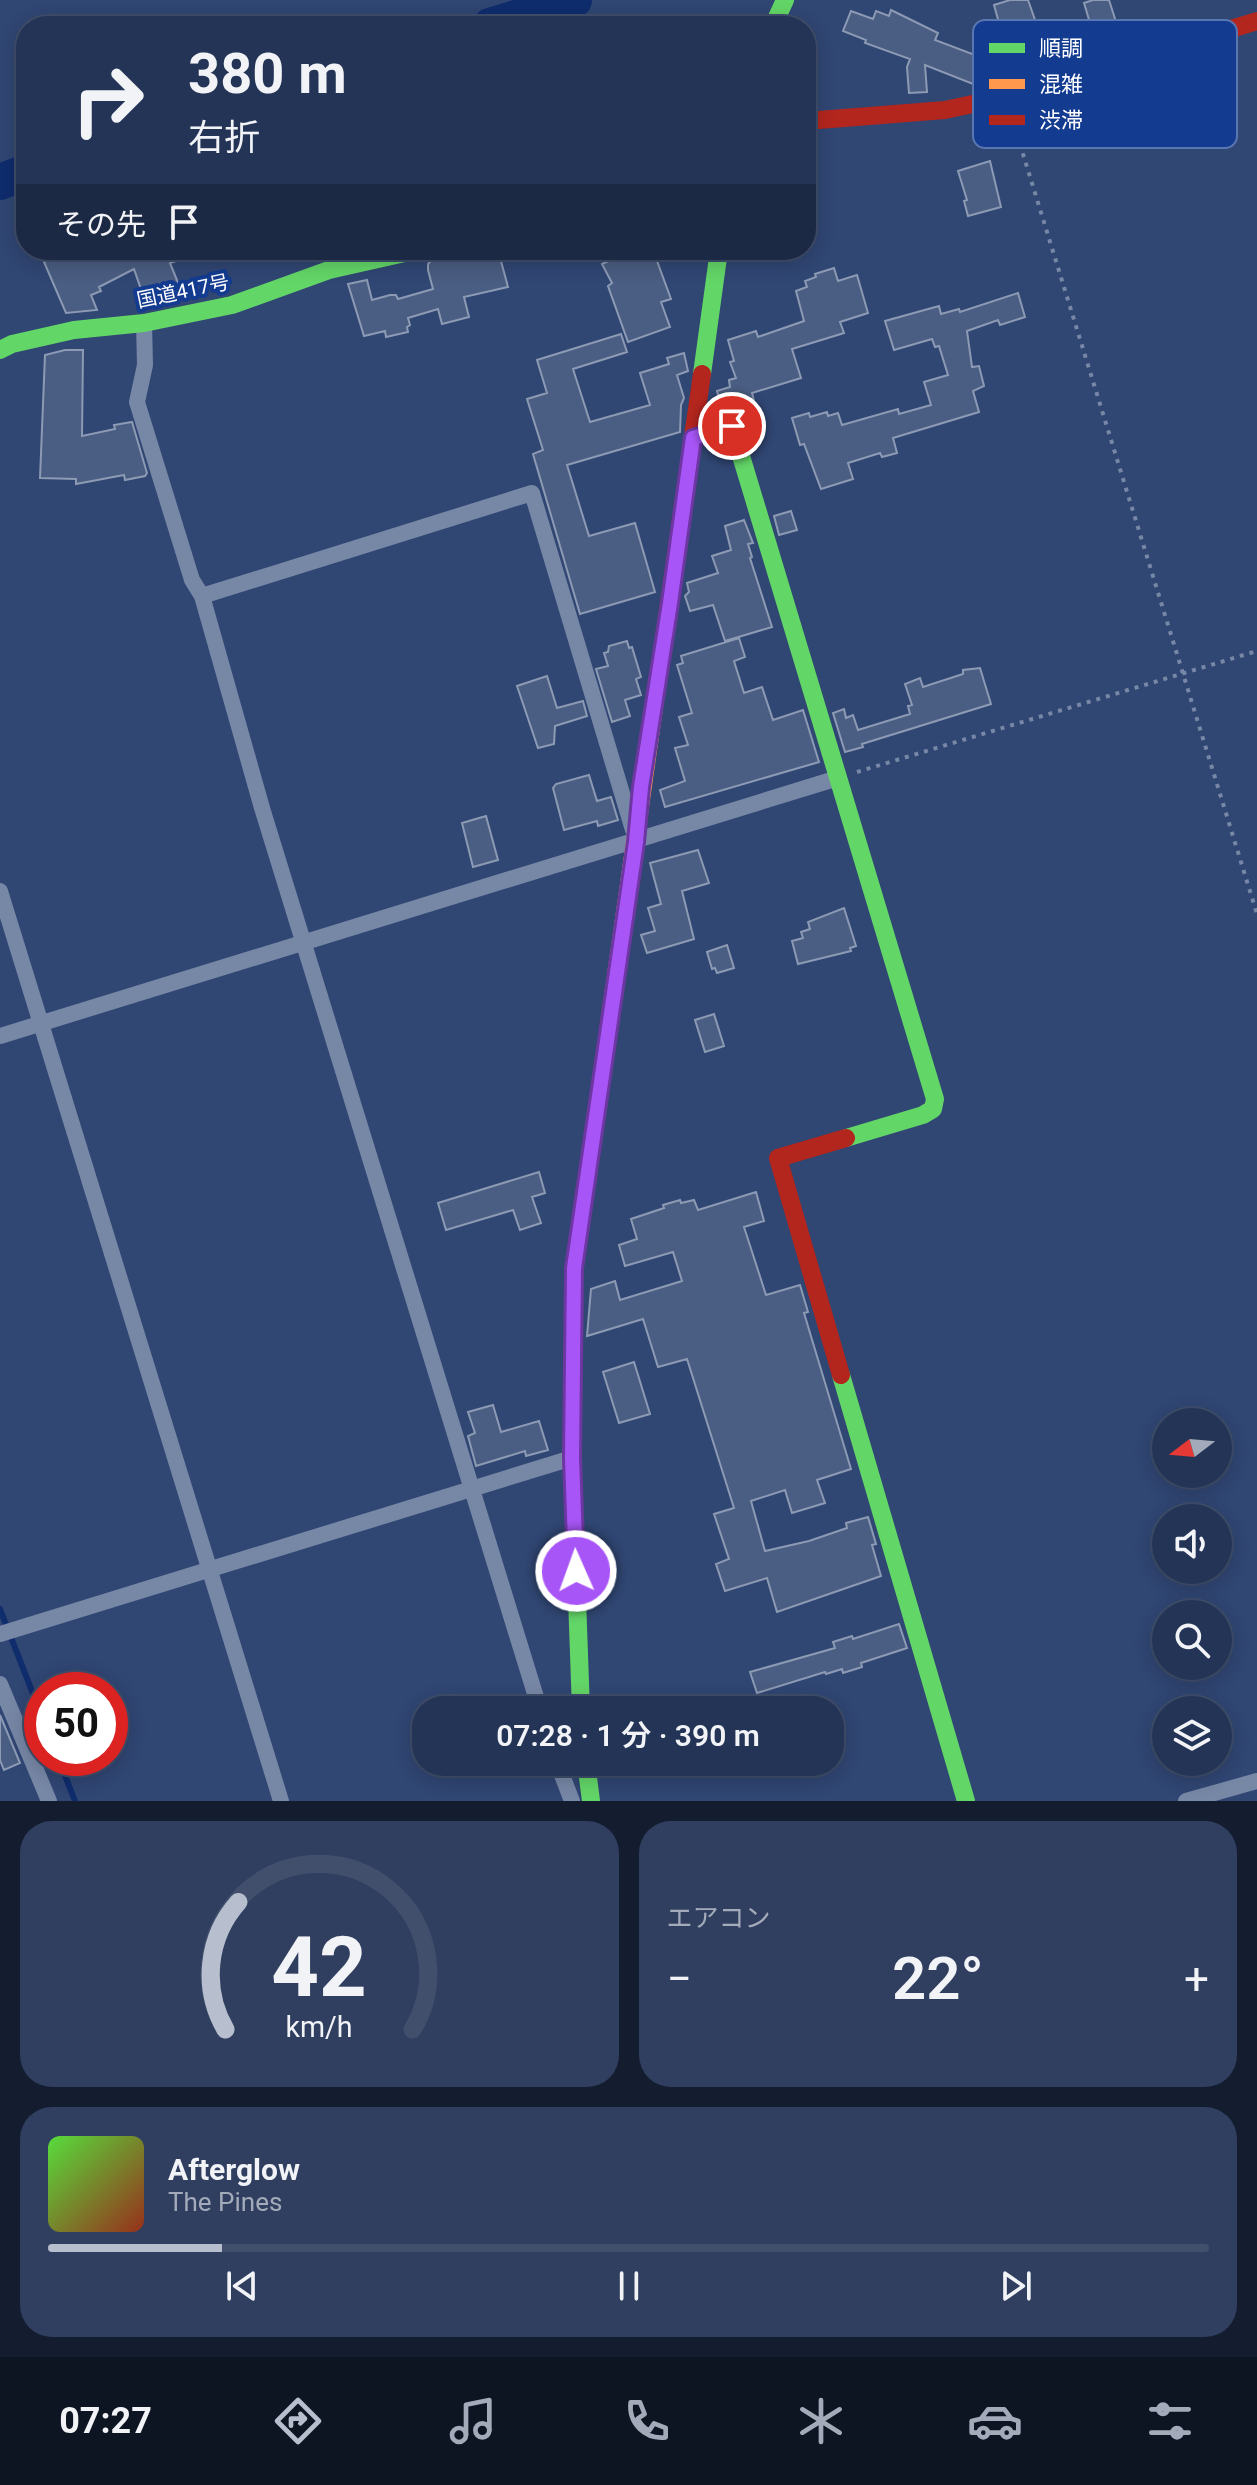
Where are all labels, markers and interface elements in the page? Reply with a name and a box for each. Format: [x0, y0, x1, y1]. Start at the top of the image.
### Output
legend [973, 20, 1237, 148]
text: 順調 [1039, 36, 1083, 61]
text: 380 m [188, 41, 347, 107]
icon: right [56, 48, 160, 152]
text: 混雑 [1039, 72, 1083, 97]
text: 渋滞 [1039, 108, 1083, 133]
text: 右折 [188, 117, 260, 159]
icon: arrive [162, 200, 206, 244]
text: その先 [56, 207, 146, 242]
street label: 国道417号 [135, 270, 231, 312]
pin [698, 392, 766, 460]
icon: arrive [710, 404, 754, 448]
north arrow [1152, 1408, 1232, 1488]
map controls [1152, 1408, 1232, 1776]
button: sound [1152, 1504, 1232, 1584]
position arrow [534, 1529, 618, 1613]
button: search [1152, 1600, 1232, 1680]
speed limit sign: 50 [24, 1672, 128, 1776]
button: layers [1152, 1696, 1232, 1776]
text: 07:28 · 1 分 · 390 m [496, 1718, 760, 1753]
text: エアコン [667, 1903, 771, 1933]
text: 42 [272, 1919, 367, 2016]
text: 22° [892, 1943, 984, 2014]
text: − [667, 1953, 692, 2005]
text: + [1184, 1953, 1209, 2005]
text: km/h [286, 2010, 353, 2044]
text: Afterglow [168, 2152, 300, 2187]
text: The Pines [168, 2187, 282, 2217]
icon: previous [220, 2264, 264, 2308]
icon: pause [607, 2264, 651, 2308]
icon: next [994, 2264, 1038, 2308]
icon: directions [270, 2393, 326, 2449]
icon: music [445, 2393, 501, 2449]
icon: phone [619, 2393, 675, 2449]
icon: climate [793, 2393, 849, 2449]
icon: car [967, 2393, 1023, 2449]
icon: filters [1142, 2393, 1198, 2449]
text: 07:27 [59, 2400, 152, 2442]

